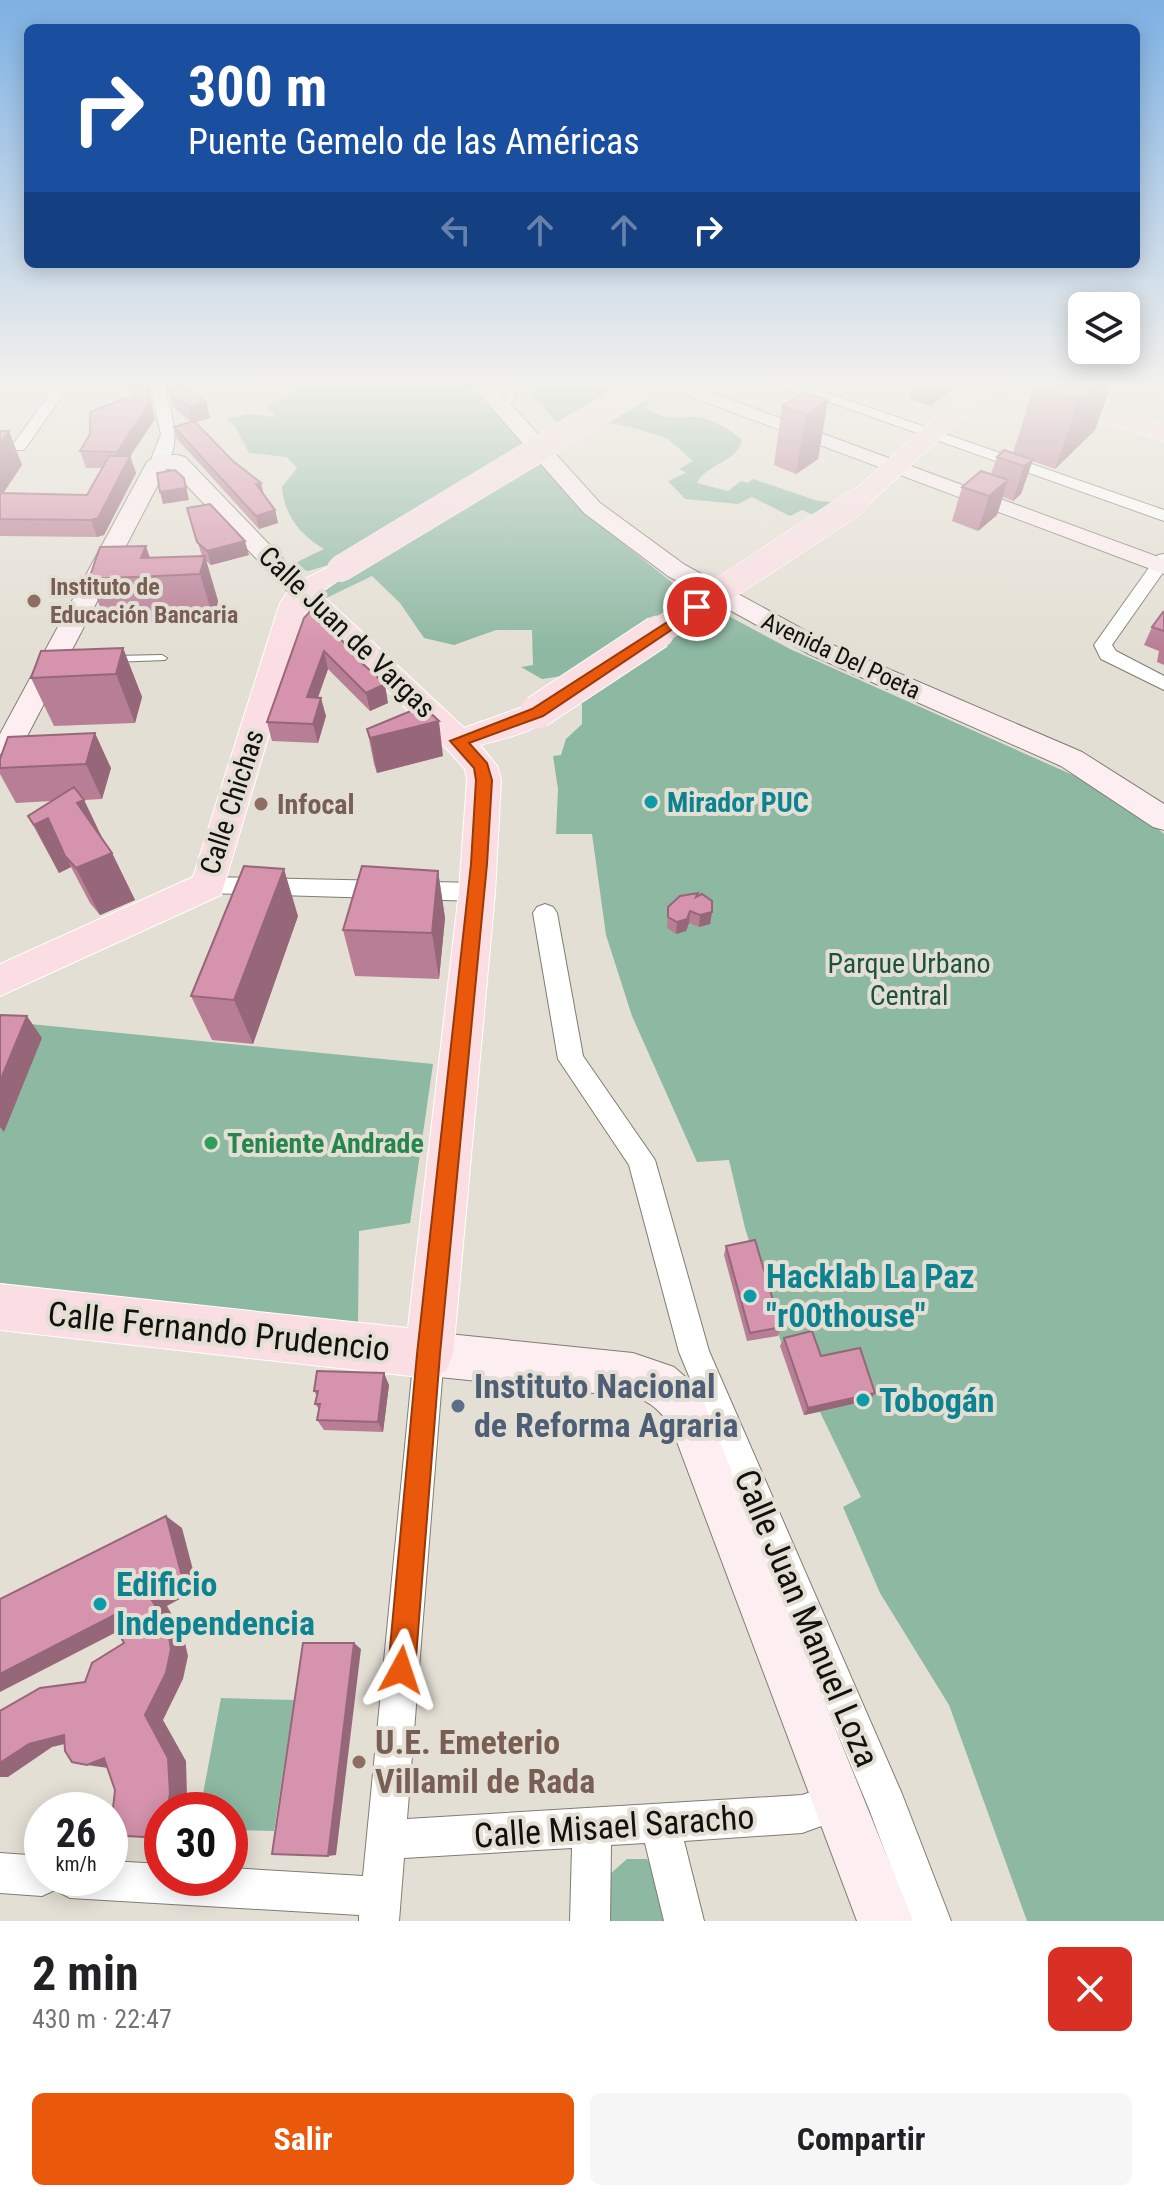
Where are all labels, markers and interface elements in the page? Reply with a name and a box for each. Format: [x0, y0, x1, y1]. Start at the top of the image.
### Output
text: 300 m [188, 54, 327, 120]
icon: right [56, 56, 160, 160]
text: Puente Gemelo de las Américas [188, 121, 640, 163]
icon: left [434, 208, 478, 252]
icon: ahead [518, 208, 562, 252]
icon: ahead [602, 208, 646, 252]
icon: right [686, 208, 730, 252]
map controls [1068, 292, 1140, 364]
button: layers [1068, 292, 1140, 364]
street label: Calle Juan de Vargas [252, 539, 442, 725]
place label: Instituto de Educación Bancaria [50, 573, 238, 629]
pin [663, 573, 731, 641]
icon: arrive [675, 585, 719, 629]
marker: Instituto de Educación Bancaria [25, 592, 43, 610]
street label: Avenida Del Poeta [757, 607, 925, 705]
street label: Calle Chichas [193, 725, 271, 879]
place label: Mirador PUC [667, 786, 809, 819]
place label: Infocal [277, 788, 355, 821]
marker: Mirador PUC [642, 793, 660, 811]
marker: Infocal [252, 795, 270, 813]
park label: Parque Urbano Central [827, 947, 991, 1012]
place label: Teniente Andrade [227, 1127, 424, 1160]
marker: Teniente Andrade [202, 1134, 220, 1152]
place label: Hacklab La Paz "r00thouse" [766, 1256, 975, 1335]
marker: Hacklab La Paz "r00thouse" [741, 1287, 759, 1305]
street label: Calle Fernando Prudencio [46, 1293, 392, 1369]
place label: Instituto Nacional de Reforma Agraria [474, 1366, 738, 1445]
place label: Tobogán [879, 1380, 995, 1420]
marker: Tobogán [854, 1391, 872, 1409]
marker: Instituto Nacional de Reforma Agraria [449, 1397, 467, 1415]
street label: Calle Juan Manuel Loza [726, 1463, 888, 1773]
place label: Edificio Independencia [116, 1564, 315, 1643]
marker: Edificio Independencia [91, 1595, 109, 1613]
position arrow [359, 1628, 443, 1712]
place label: U.E. Emeterio Villamil de Rada [375, 1722, 595, 1801]
marker: U.E. Emeterio Villamil de Rada [350, 1753, 368, 1771]
speed limit sign: 30 [144, 1792, 248, 1896]
street label: Calle Misael Saracho [473, 1796, 755, 1856]
text: 26 [56, 1810, 96, 1857]
text: km/h [55, 1852, 97, 1876]
text: 2 min [32, 1945, 139, 2002]
button: close [1048, 1947, 1132, 2031]
text: 430 m · 22:47 [32, 2004, 172, 2034]
button: Salir [32, 2093, 574, 2185]
button: Compartir [590, 2093, 1132, 2185]

